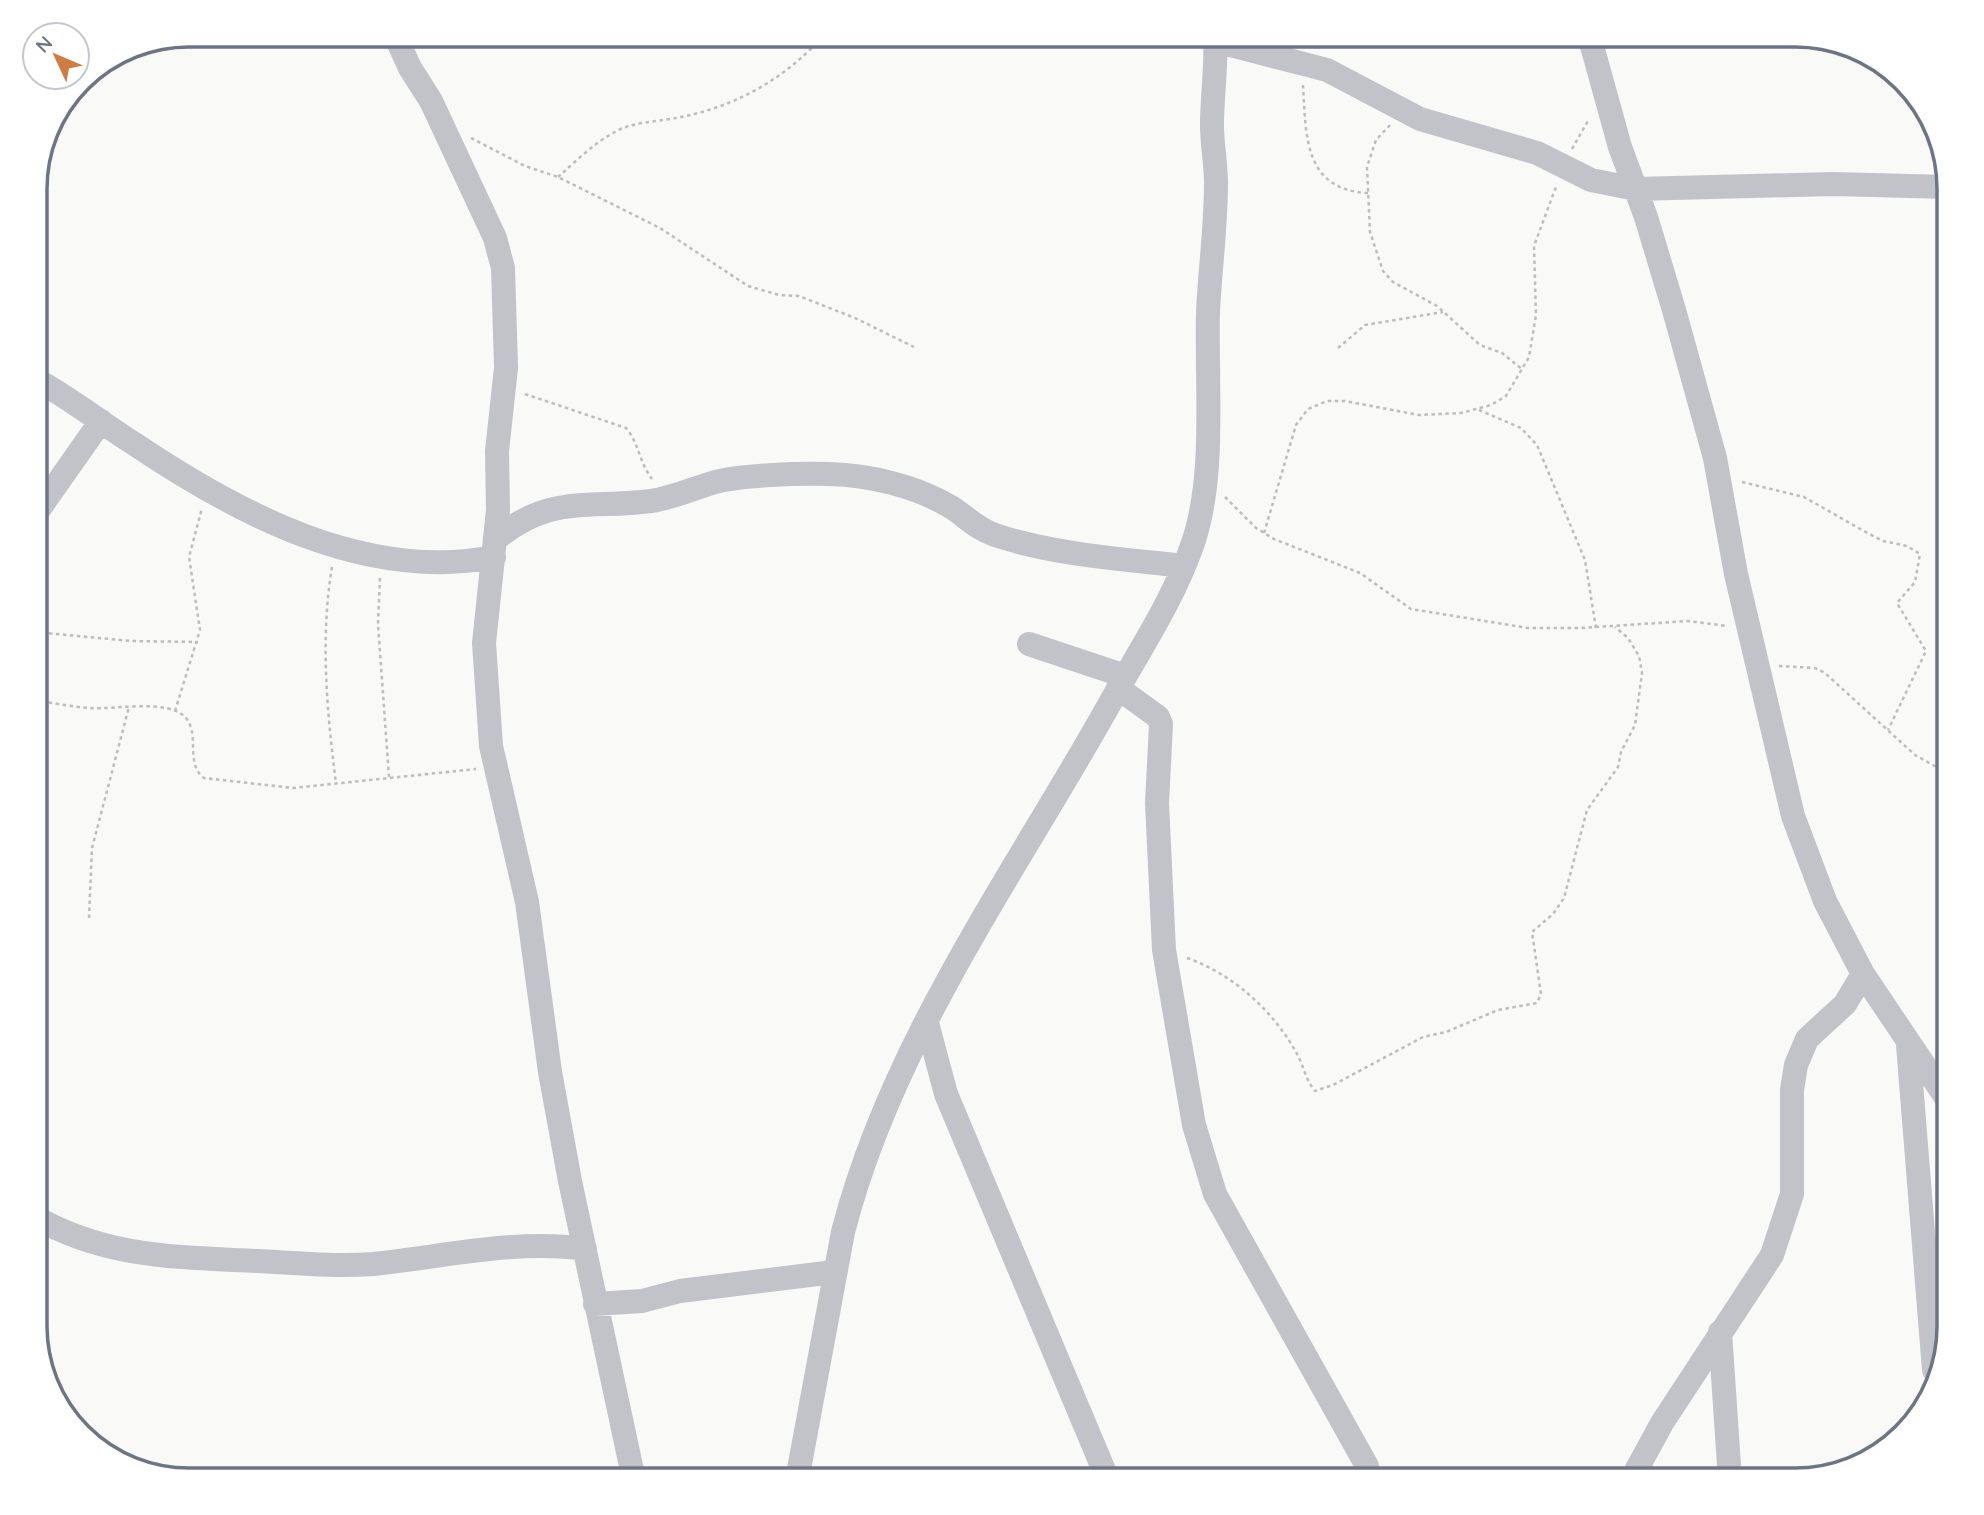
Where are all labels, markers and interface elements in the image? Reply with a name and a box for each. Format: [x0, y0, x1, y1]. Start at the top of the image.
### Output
north arrow [21, 21, 91, 91]
text: N [30, 31, 57, 58]

